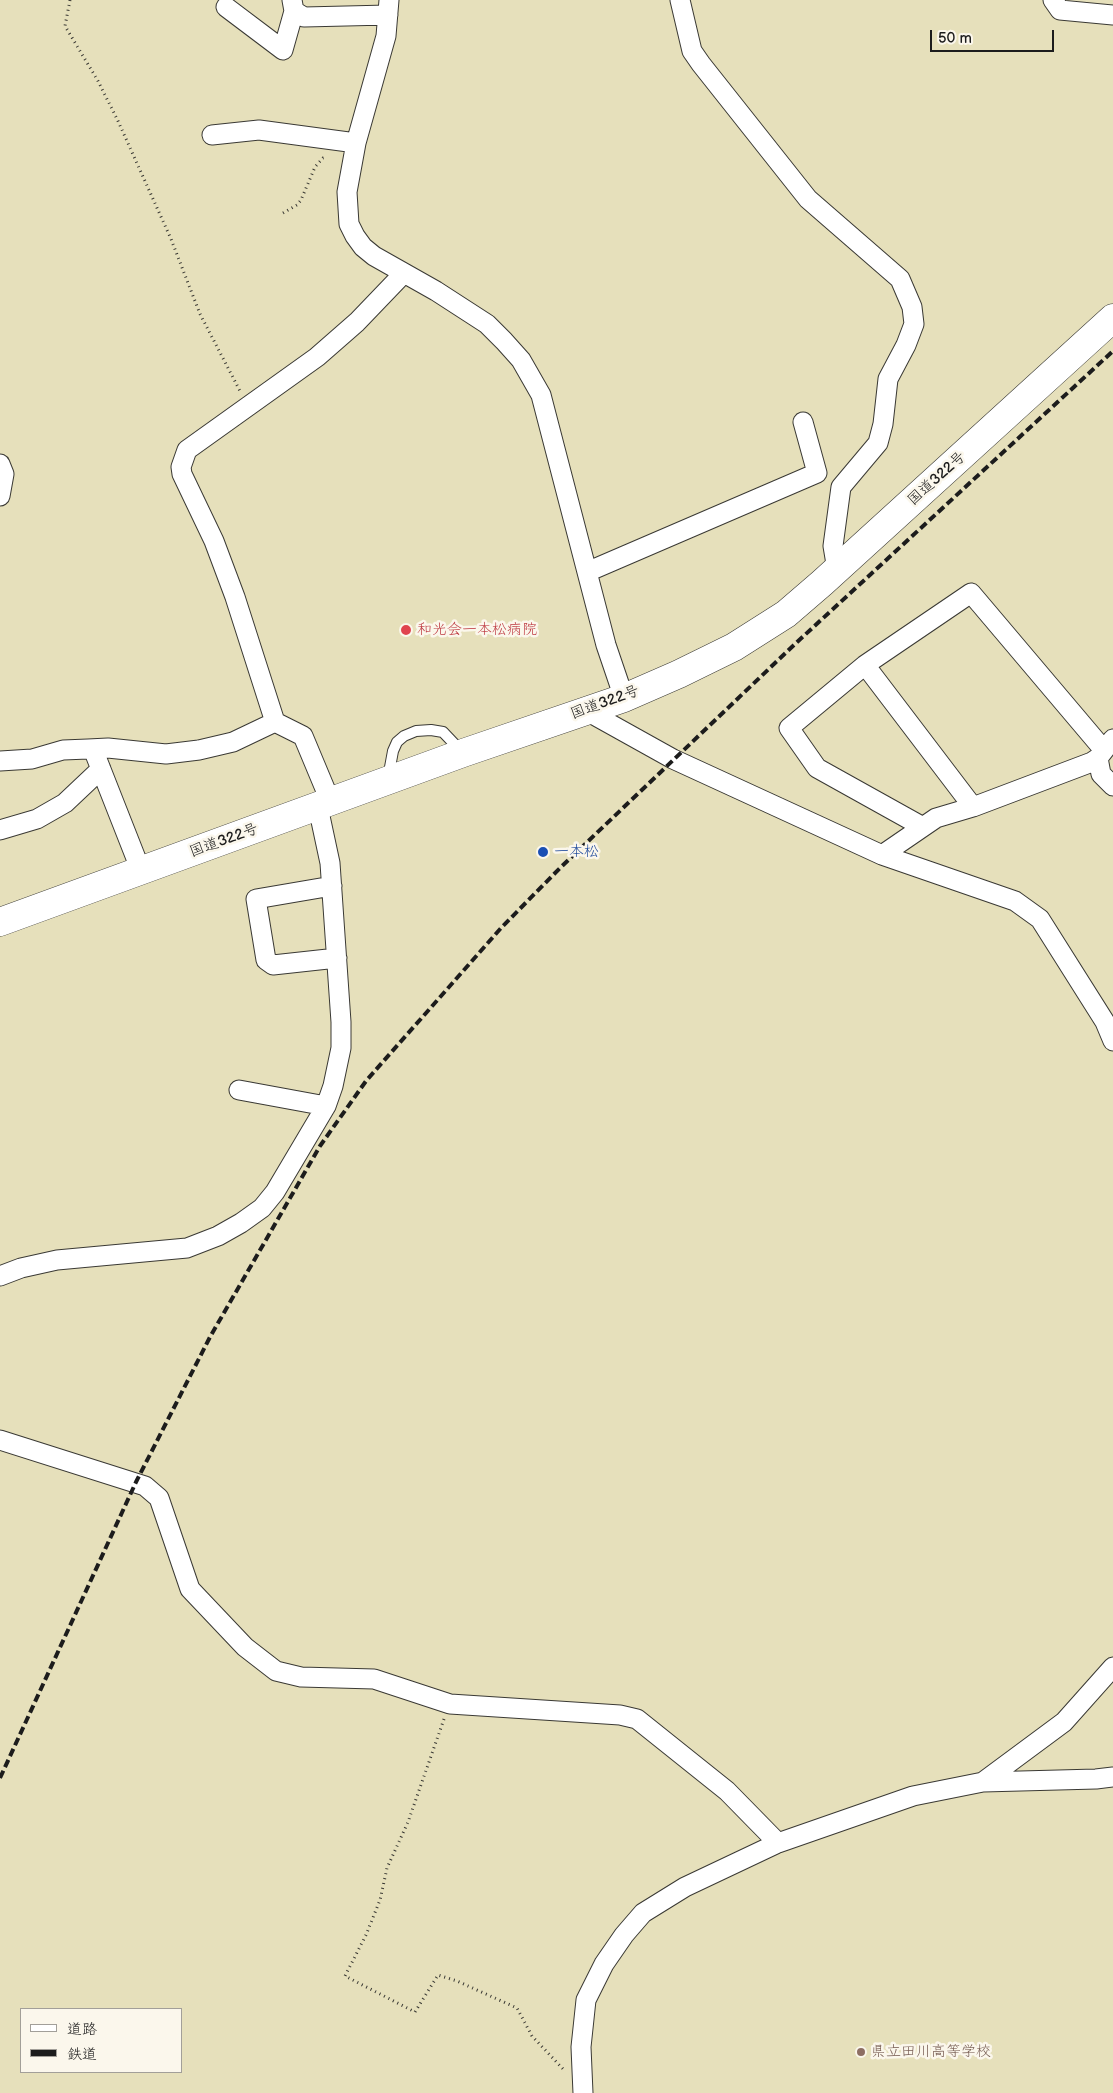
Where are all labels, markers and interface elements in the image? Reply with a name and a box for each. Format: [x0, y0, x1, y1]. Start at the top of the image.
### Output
scale bar [933, 20, 1057, 52]
text: 50 m [938, 29, 972, 48]
street label: 国道322号 [904, 448, 970, 510]
place label: 和光会一本松病院 [417, 621, 537, 639]
marker: 和光会一本松病院 [399, 623, 413, 637]
street label: 国道322号 [568, 682, 642, 724]
street label: 国道322号 [187, 820, 261, 862]
place label: 一本松 [554, 843, 599, 861]
marker: 一本松 [536, 845, 550, 859]
legend [20, 2008, 182, 2073]
text: 道路 [67, 2020, 97, 2039]
place label: 県立田川高等学校 [871, 2043, 991, 2061]
text: 鉄道 [67, 2045, 97, 2064]
marker: 県立田川高等学校 [855, 2046, 867, 2058]

